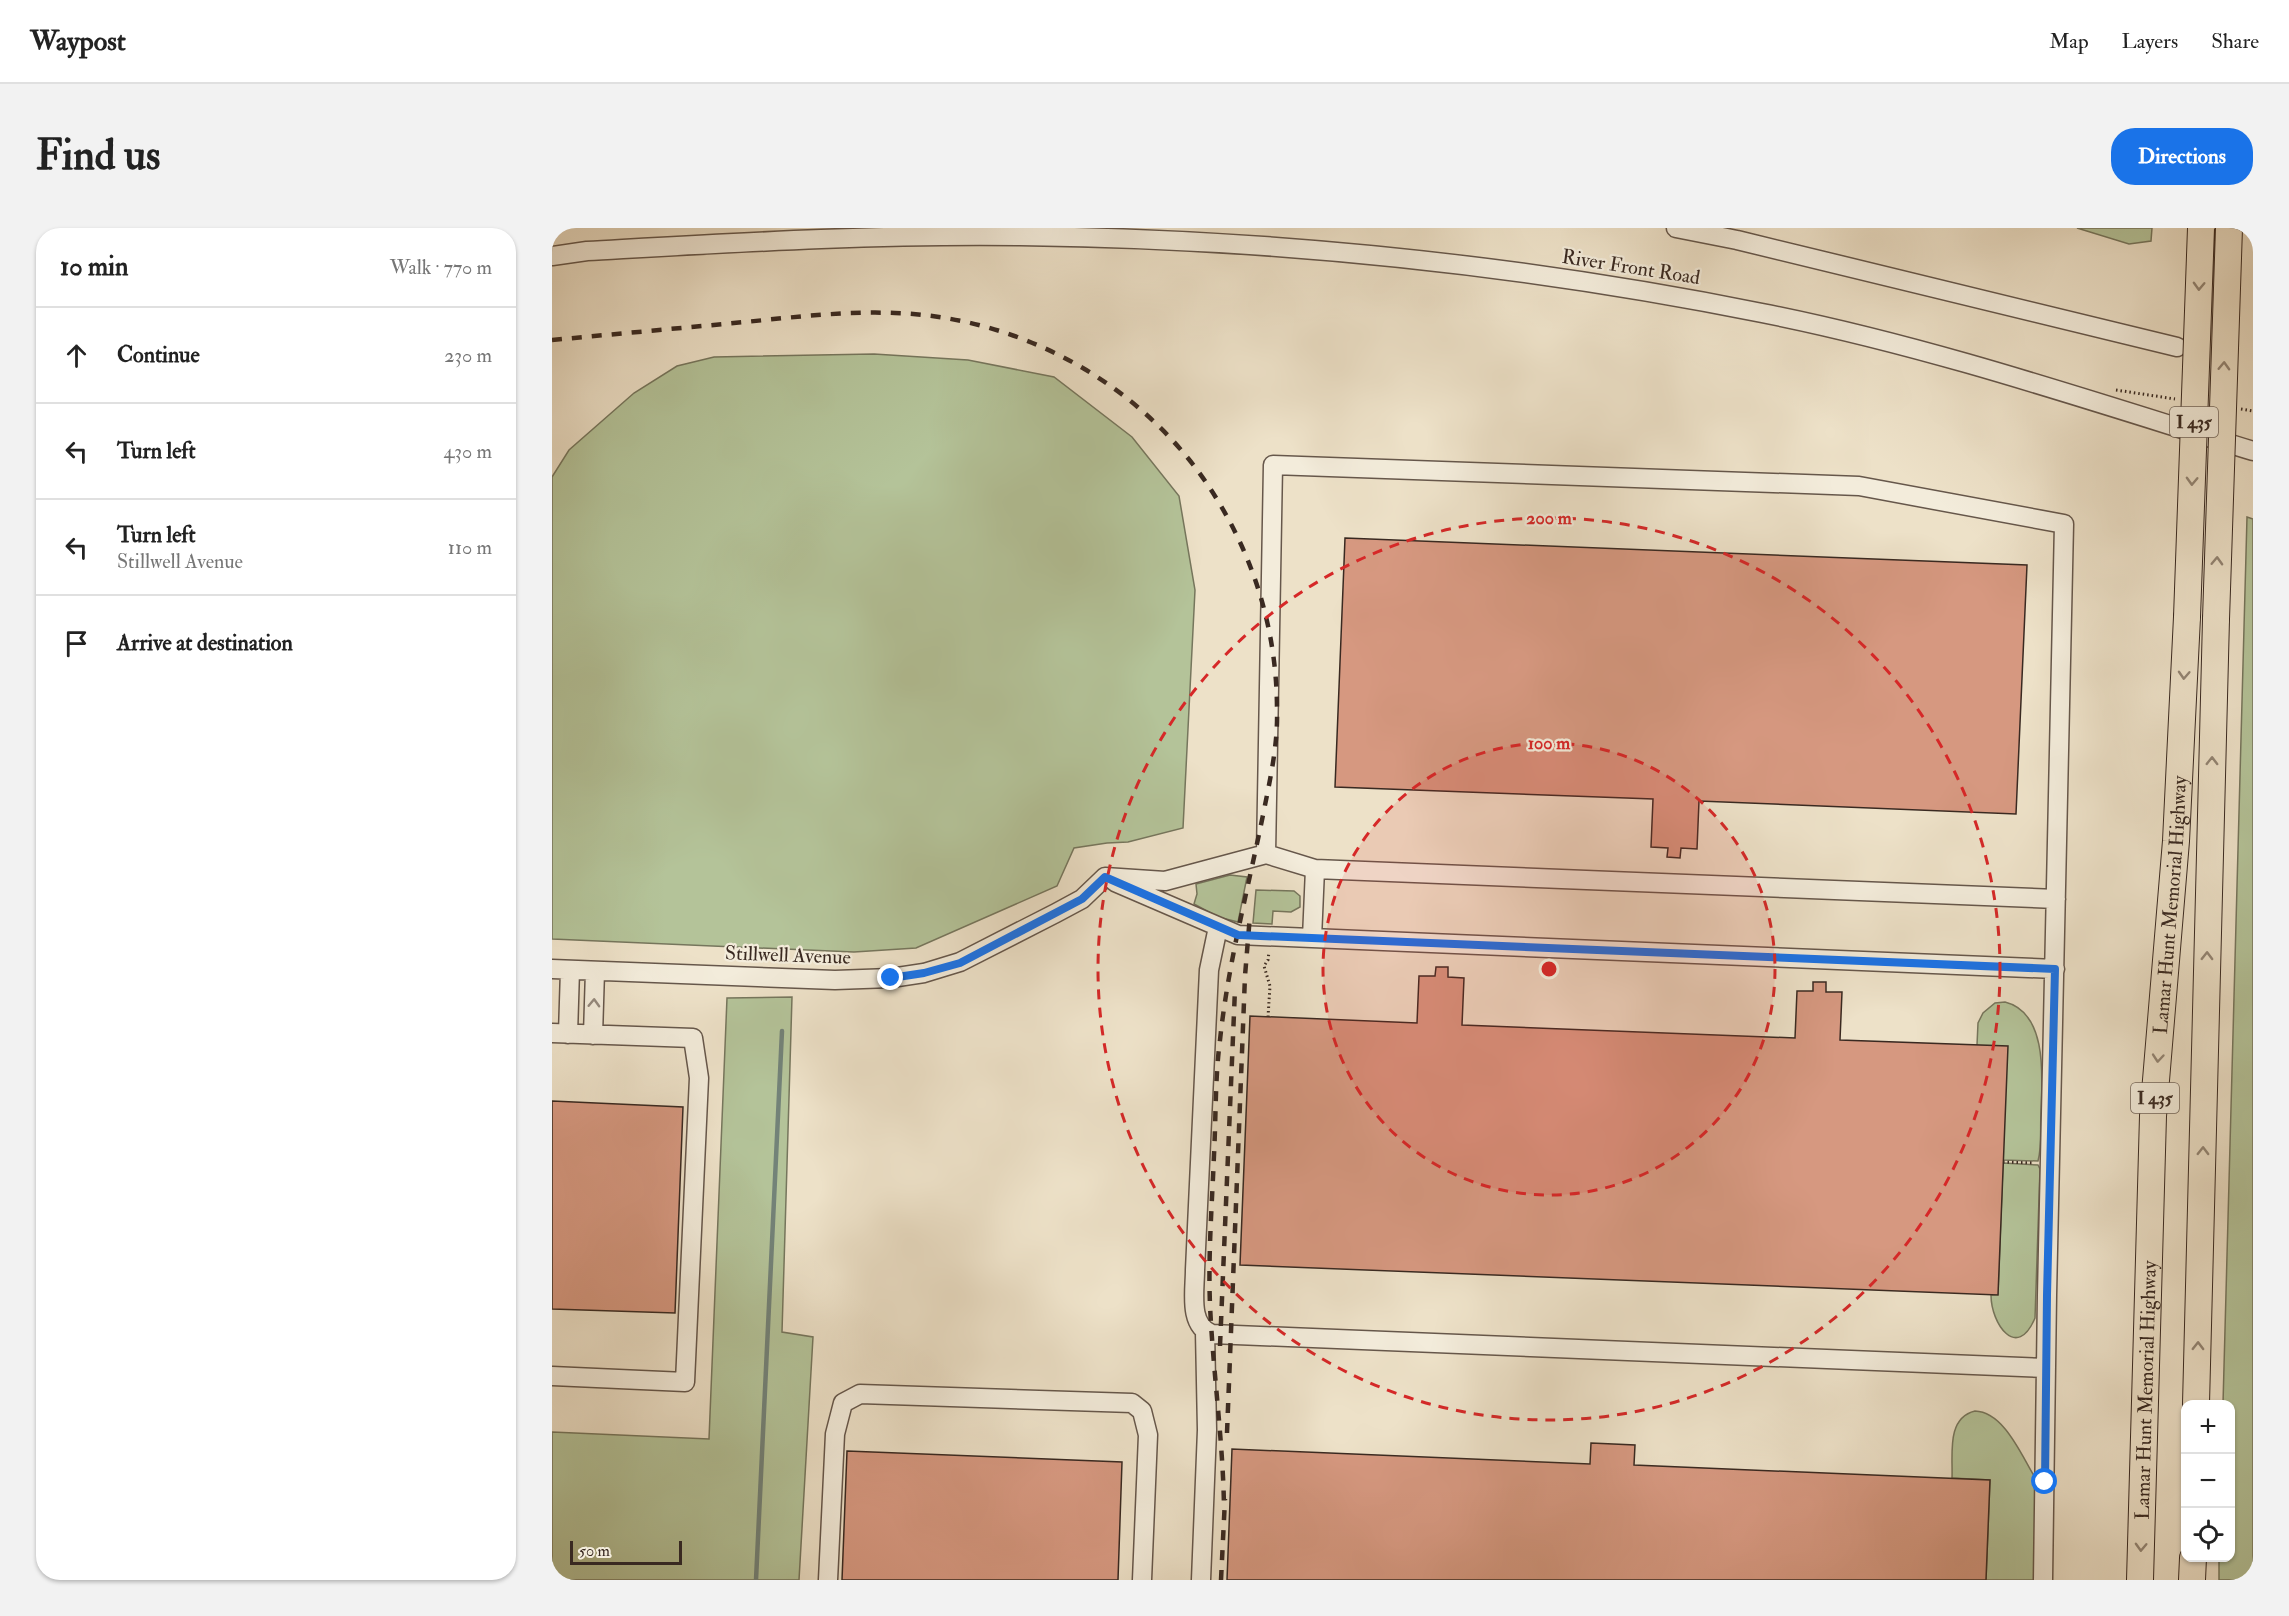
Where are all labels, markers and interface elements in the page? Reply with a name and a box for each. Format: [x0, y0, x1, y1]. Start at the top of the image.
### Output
text: Waypost [30, 24, 126, 59]
text: Map [2049, 28, 2089, 55]
text: Layers [2122, 28, 2178, 55]
text: Share [2211, 28, 2259, 55]
button: Directions [2111, 128, 2253, 185]
text: Find us [36, 130, 160, 182]
street label: River Front Road [1560, 244, 1702, 290]
text: 10 min [60, 251, 128, 283]
text: Walk · 770 m [390, 255, 492, 280]
one-way arrow [2192, 282, 2205, 291]
icon: ahead [60, 339, 93, 372]
text: Continue [117, 341, 200, 369]
text: 230 m [444, 343, 492, 368]
one-way arrow [2218, 362, 2230, 371]
road number: I 435 [2170, 407, 2218, 437]
icon: left [60, 435, 93, 468]
text: Turn left [117, 437, 196, 465]
text: 430 m [444, 439, 492, 464]
one-way arrow [2185, 477, 2198, 486]
text: 200 m [1526, 507, 1573, 530]
text: Turn left [117, 521, 196, 549]
icon: left [60, 531, 93, 564]
text: 110 m [448, 535, 492, 560]
text: Stillwell Avenue [117, 549, 243, 574]
one-way arrow [2211, 556, 2224, 565]
icon: arrive [60, 627, 93, 660]
text: Arrive at destination [117, 629, 293, 657]
one-way arrow [2178, 671, 2191, 680]
text: 100 m [1528, 732, 1571, 755]
one-way arrow [2206, 757, 2218, 766]
street label: Lamar Hunt Memorial Highway [2147, 774, 2192, 1035]
street label: Stillwell Avenue [725, 940, 851, 970]
one-way arrow [2201, 952, 2214, 961]
centre of rings [1539, 959, 1559, 979]
route end [877, 964, 903, 990]
one-way arrow [588, 998, 600, 1007]
one-way arrow [2152, 1054, 2165, 1063]
road number: I 435 [2131, 1083, 2179, 1113]
one-way arrow [2196, 1147, 2209, 1156]
street label: Lamar Hunt Memorial Highway [2129, 1259, 2161, 1520]
one-way arrow [2191, 1342, 2204, 1351]
map controls [2181, 1400, 2235, 1562]
button: + [2181, 1400, 2235, 1454]
button: − [2181, 1454, 2235, 1508]
route start [2031, 1468, 2057, 1494]
button: locate [2181, 1508, 2235, 1562]
scale bar [570, 1538, 682, 1566]
text: 50 m [579, 1541, 610, 1561]
one-way arrow [2135, 1543, 2148, 1552]

